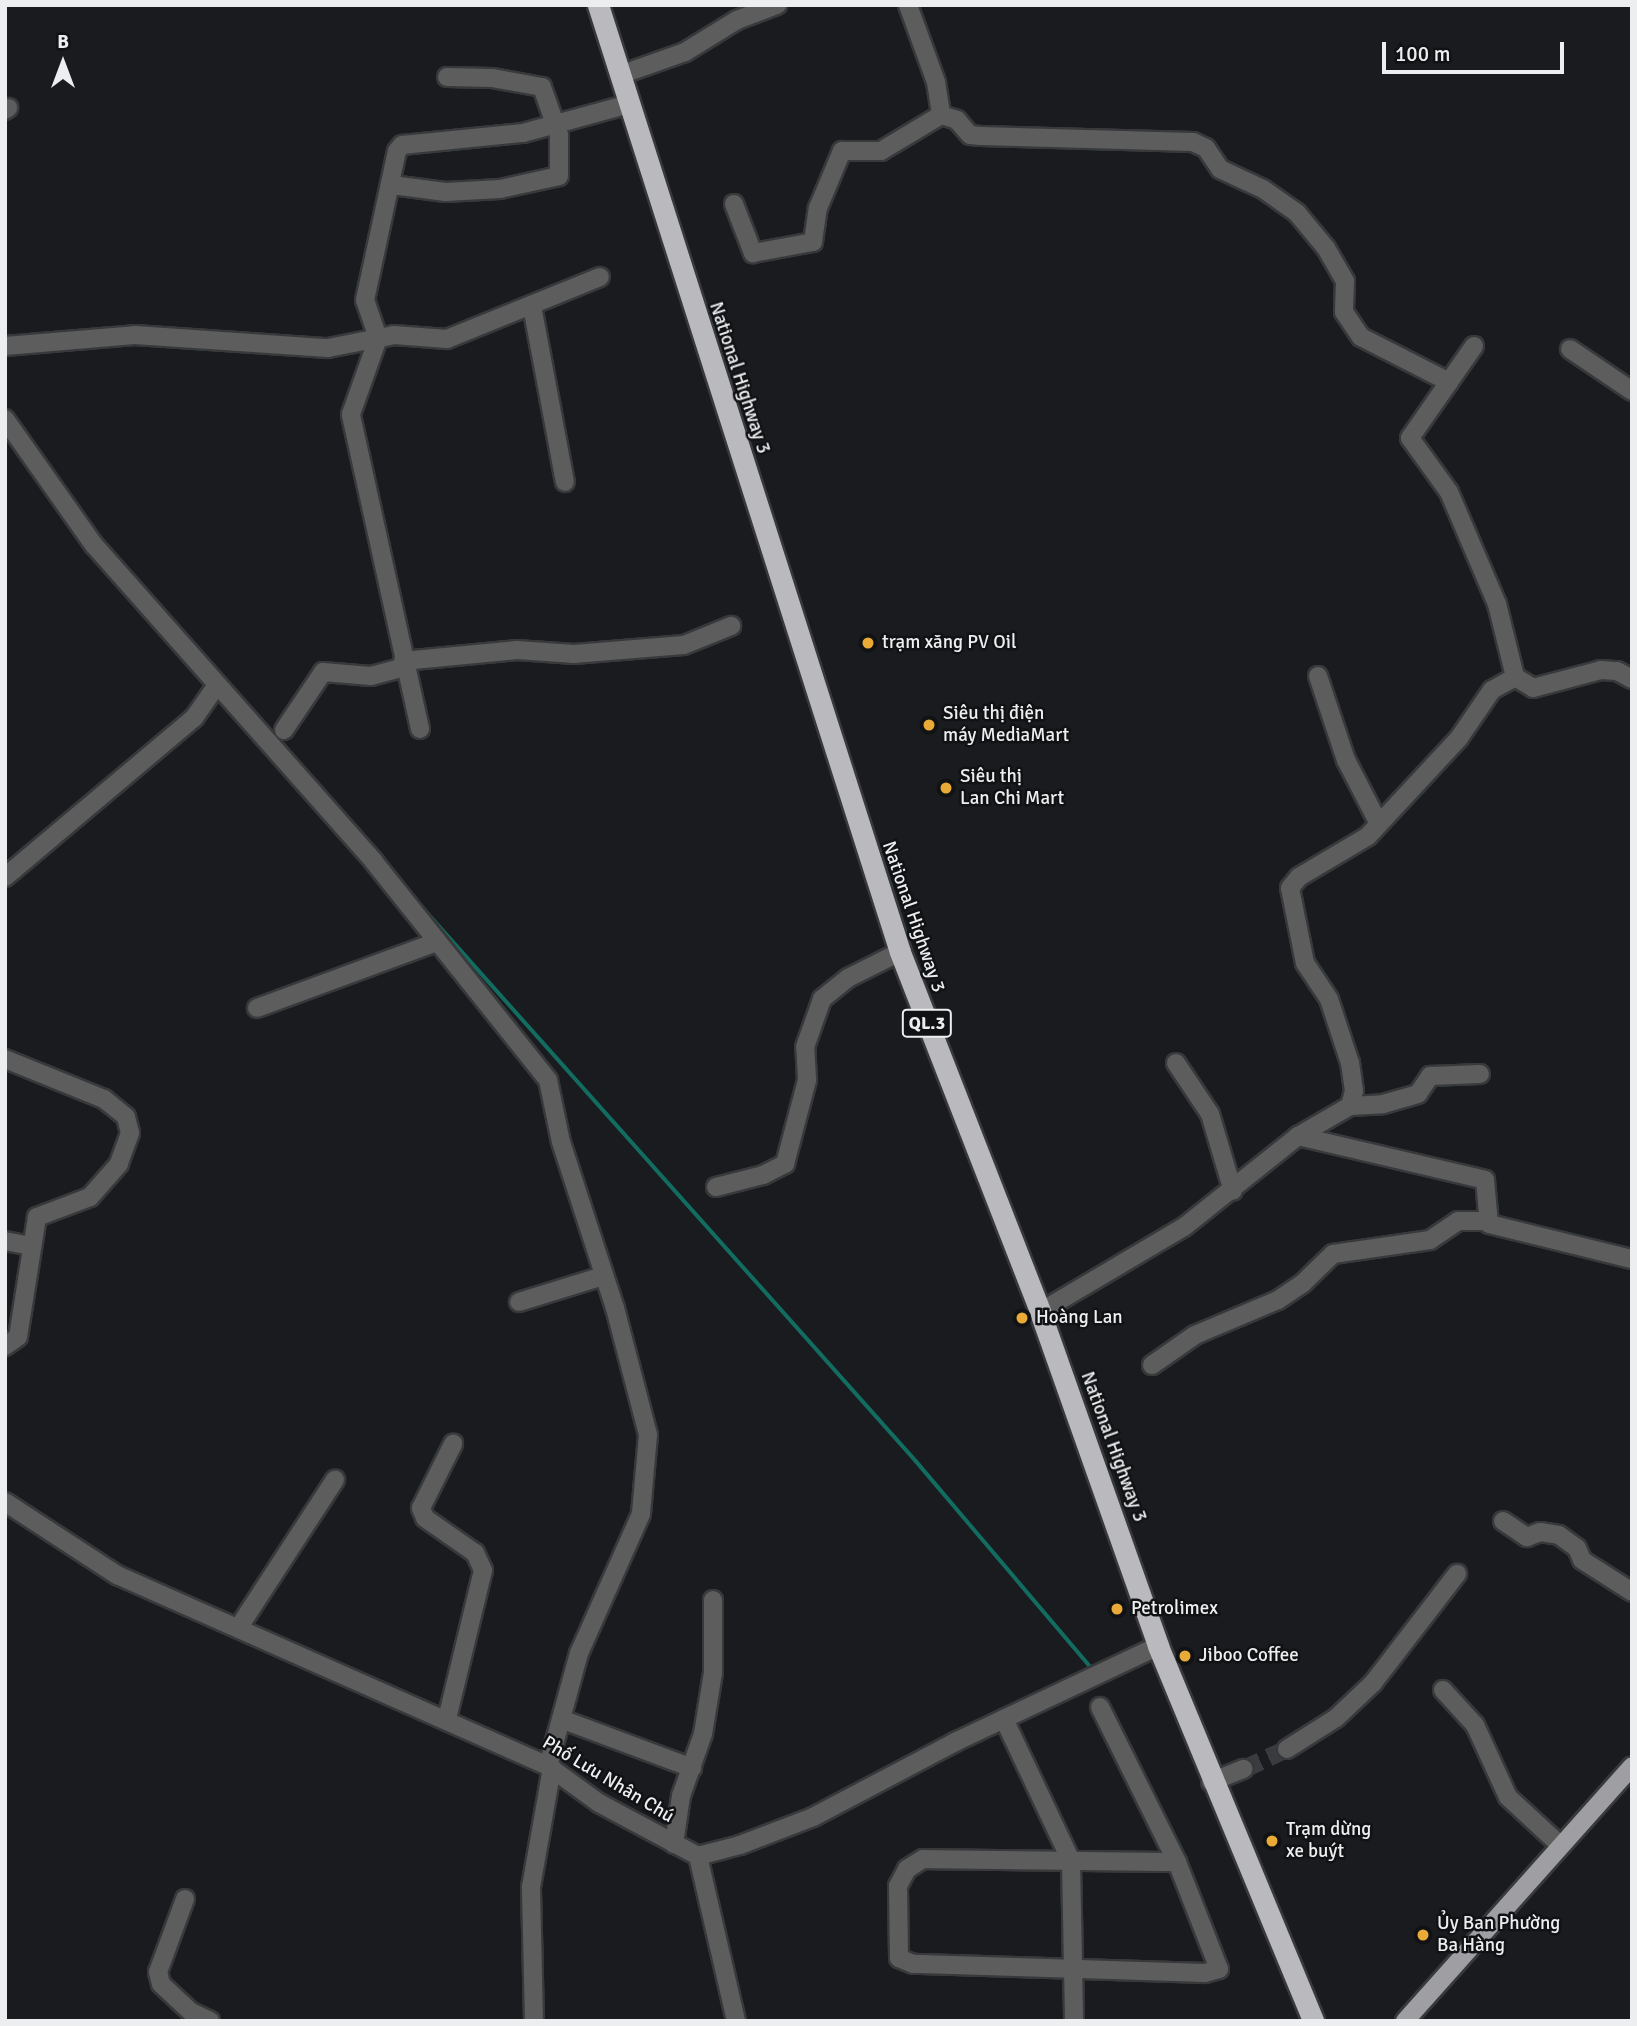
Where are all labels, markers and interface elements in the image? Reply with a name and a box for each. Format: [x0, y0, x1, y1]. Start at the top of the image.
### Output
north arrow [28, 28, 98, 98]
scale bar [1385, 28, 1567, 72]
text: B [57, 30, 69, 54]
text: 100 m [1395, 41, 1450, 67]
street label: National Highway 3 [704, 299, 774, 457]
place label: trạm xăng PV Oil [882, 632, 1016, 654]
marker: trạm xăng PV Oil [860, 635, 876, 651]
place label: Siêu thị điện máy MediaMart [943, 703, 1069, 747]
marker: Siêu thị điện máy MediaMart [921, 717, 937, 733]
place label: Siêu thị Lan Chi Mart [960, 766, 1064, 810]
marker: Siêu thị Lan Chi Mart [938, 780, 954, 796]
street label: National Highway 3 [876, 838, 950, 996]
road number: QL.3 [901, 1008, 953, 1038]
place label: Hoàng Lan [1036, 1307, 1123, 1329]
marker: Hoàng Lan [1014, 1310, 1030, 1326]
street label: National Highway 3 [1075, 1369, 1151, 1525]
place label: Petrolimex [1131, 1598, 1218, 1620]
marker: Petrolimex [1109, 1601, 1125, 1617]
place label: Jiboo Coffee [1199, 1645, 1299, 1667]
marker: Jiboo Coffee [1177, 1648, 1193, 1664]
street label: Phố Lưu Nhân Chú [538, 1732, 678, 1828]
place label: Trạm dừng xe buýt [1286, 1819, 1371, 1863]
marker: Trạm dừng xe buýt [1264, 1833, 1280, 1849]
place label: Ủy Ban Phường Ba Hàng [1437, 1913, 1560, 1957]
marker: Ủy Ban Phường Ba Hàng [1415, 1927, 1431, 1943]

